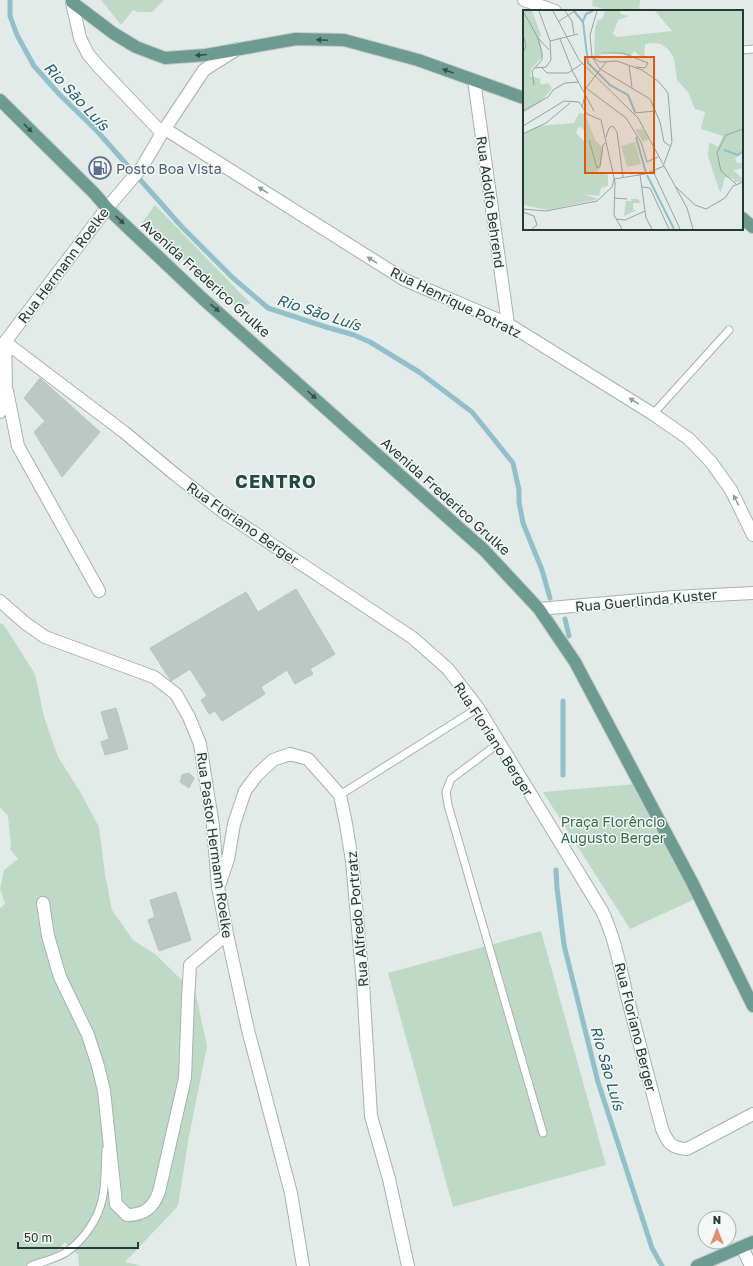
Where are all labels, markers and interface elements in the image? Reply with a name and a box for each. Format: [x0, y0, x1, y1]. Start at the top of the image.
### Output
inset map [523, 10, 743, 230]
one-way arrow [316, 36, 328, 43]
one-way arrow [195, 51, 207, 58]
water label: Rio São Luís [41, 58, 114, 135]
one-way arrow [441, 68, 453, 74]
one-way arrow [23, 123, 33, 133]
street label: Rua Adolfo Behrend [473, 135, 509, 269]
fuel station icon: Posto Boa Vista [87, 155, 113, 181]
place label: Posto Boa Vista [116, 160, 222, 177]
one-way arrow [257, 187, 268, 194]
street label: Rua Hermann Roelke [14, 204, 112, 326]
one-way arrow [114, 215, 125, 224]
street label: Avenida Frederico Grulke [138, 216, 274, 340]
one-way arrow [367, 256, 377, 264]
street label: Rua Henrique Potratz [388, 263, 524, 341]
water label: Rio São Luís [275, 290, 364, 334]
one-way arrow [209, 304, 220, 313]
one-way arrow [306, 390, 317, 399]
one-way arrow [628, 398, 640, 405]
street label: Avenida Frederico Grulke [378, 434, 514, 558]
district label: CENTRO [235, 470, 317, 492]
street label: Rua Floriano Berger [184, 478, 303, 568]
one-way arrow [733, 494, 739, 505]
street label: Rua Guerlinda Kuster [574, 585, 718, 615]
street label: Rua Floriano Berger [451, 679, 538, 800]
street label: Rua Pastor Hermann Roelke [194, 751, 236, 939]
park label: Praça Florêncio Augusto Berger [561, 813, 666, 846]
street label: Rua Alfredo Portratz [343, 850, 371, 988]
street label: Rua Floriano Berger [612, 960, 660, 1094]
water label: Rio São Luís [587, 1024, 629, 1113]
north arrow [697, 1210, 737, 1250]
text: N [713, 1213, 721, 1226]
scale bar [18, 1224, 138, 1250]
text: 50 m [24, 1230, 52, 1245]

